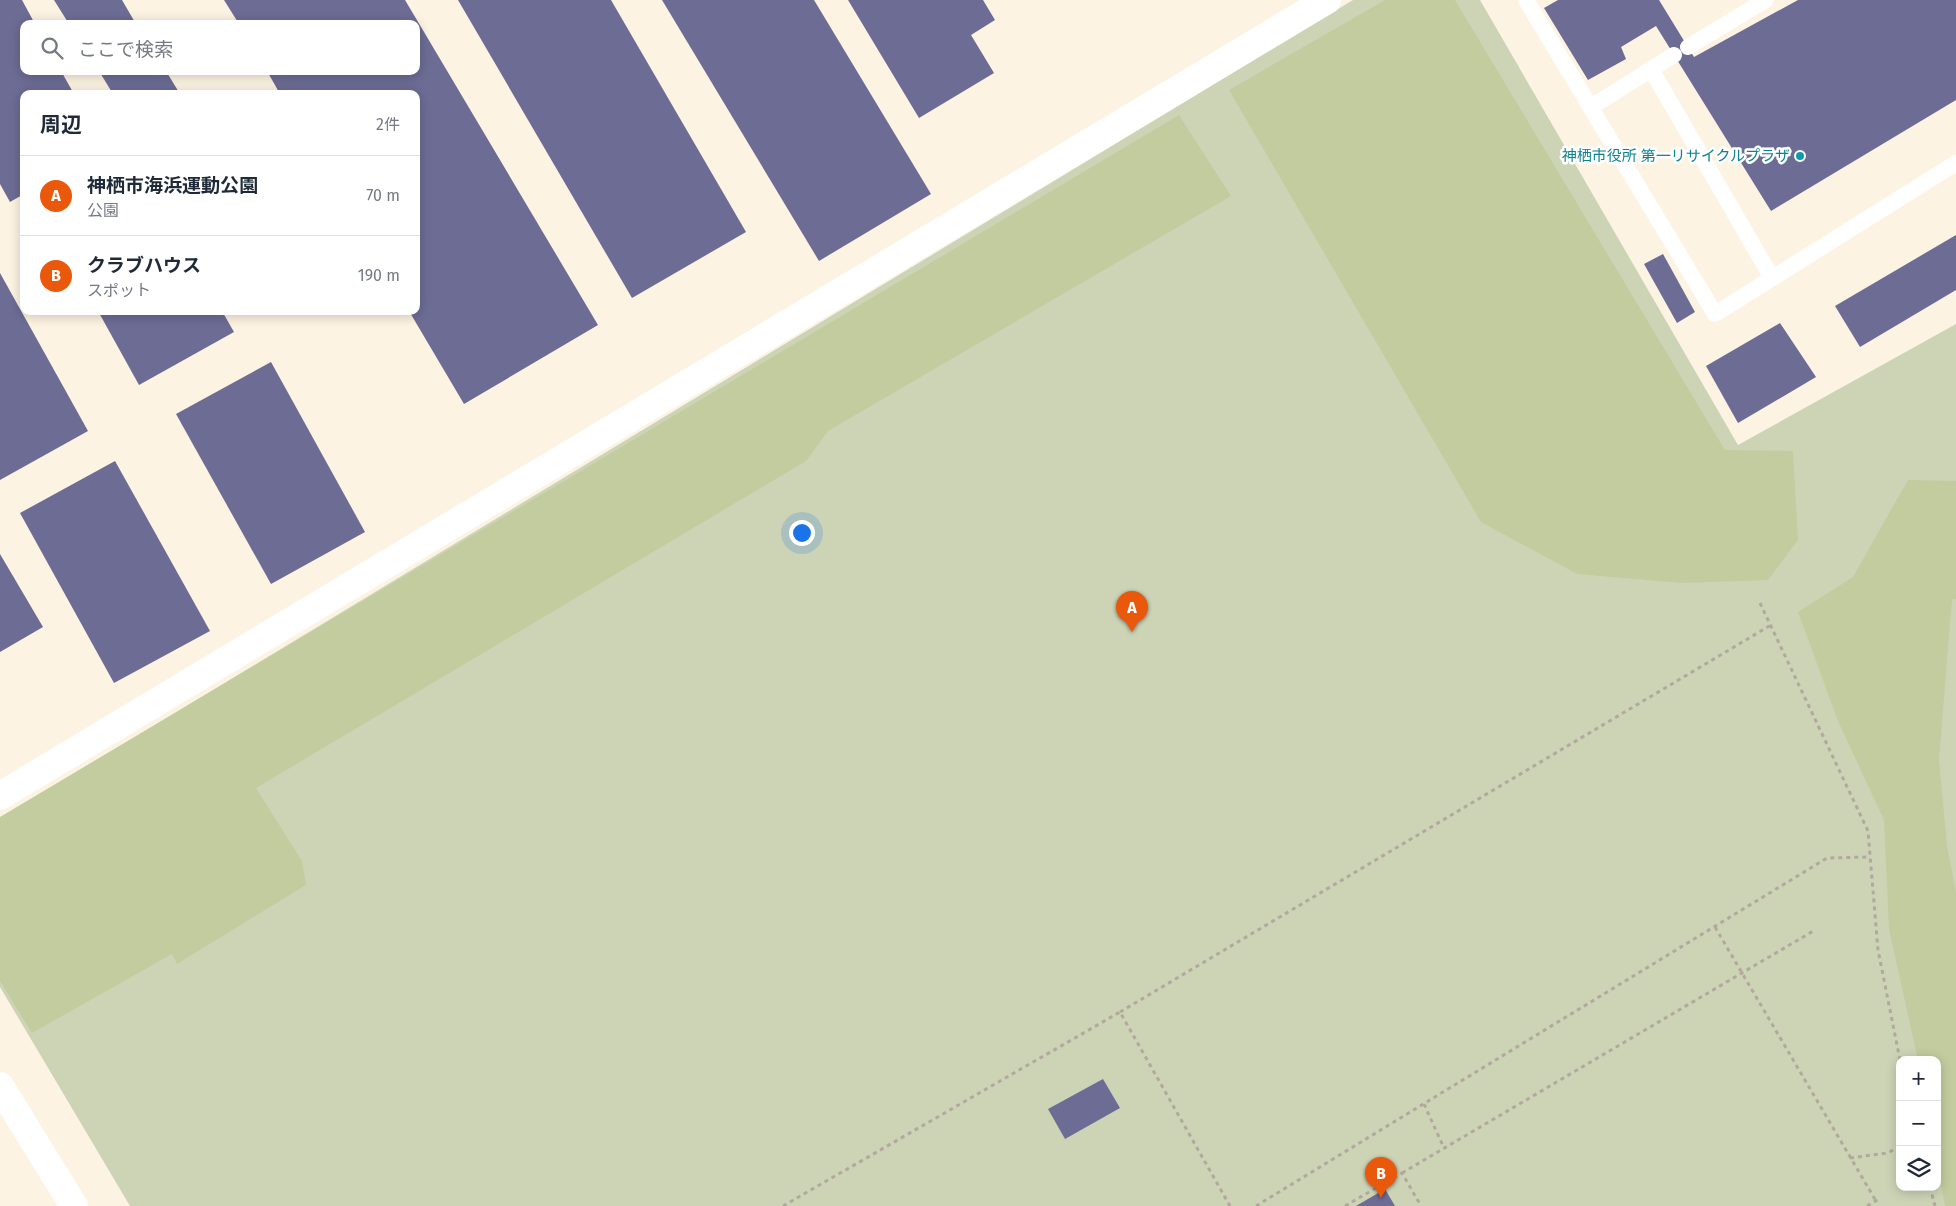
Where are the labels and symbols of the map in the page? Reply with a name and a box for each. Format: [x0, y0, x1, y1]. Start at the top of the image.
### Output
place label: 神栖市役所 第一リサイクルプラザ [1562, 147, 1790, 165]
marker: 神栖市役所 第一リサイクルプラザ [1794, 150, 1806, 162]
your location [789, 520, 815, 546]
pin: A [1116, 591, 1148, 632]
pin: B [1365, 1157, 1397, 1198]

